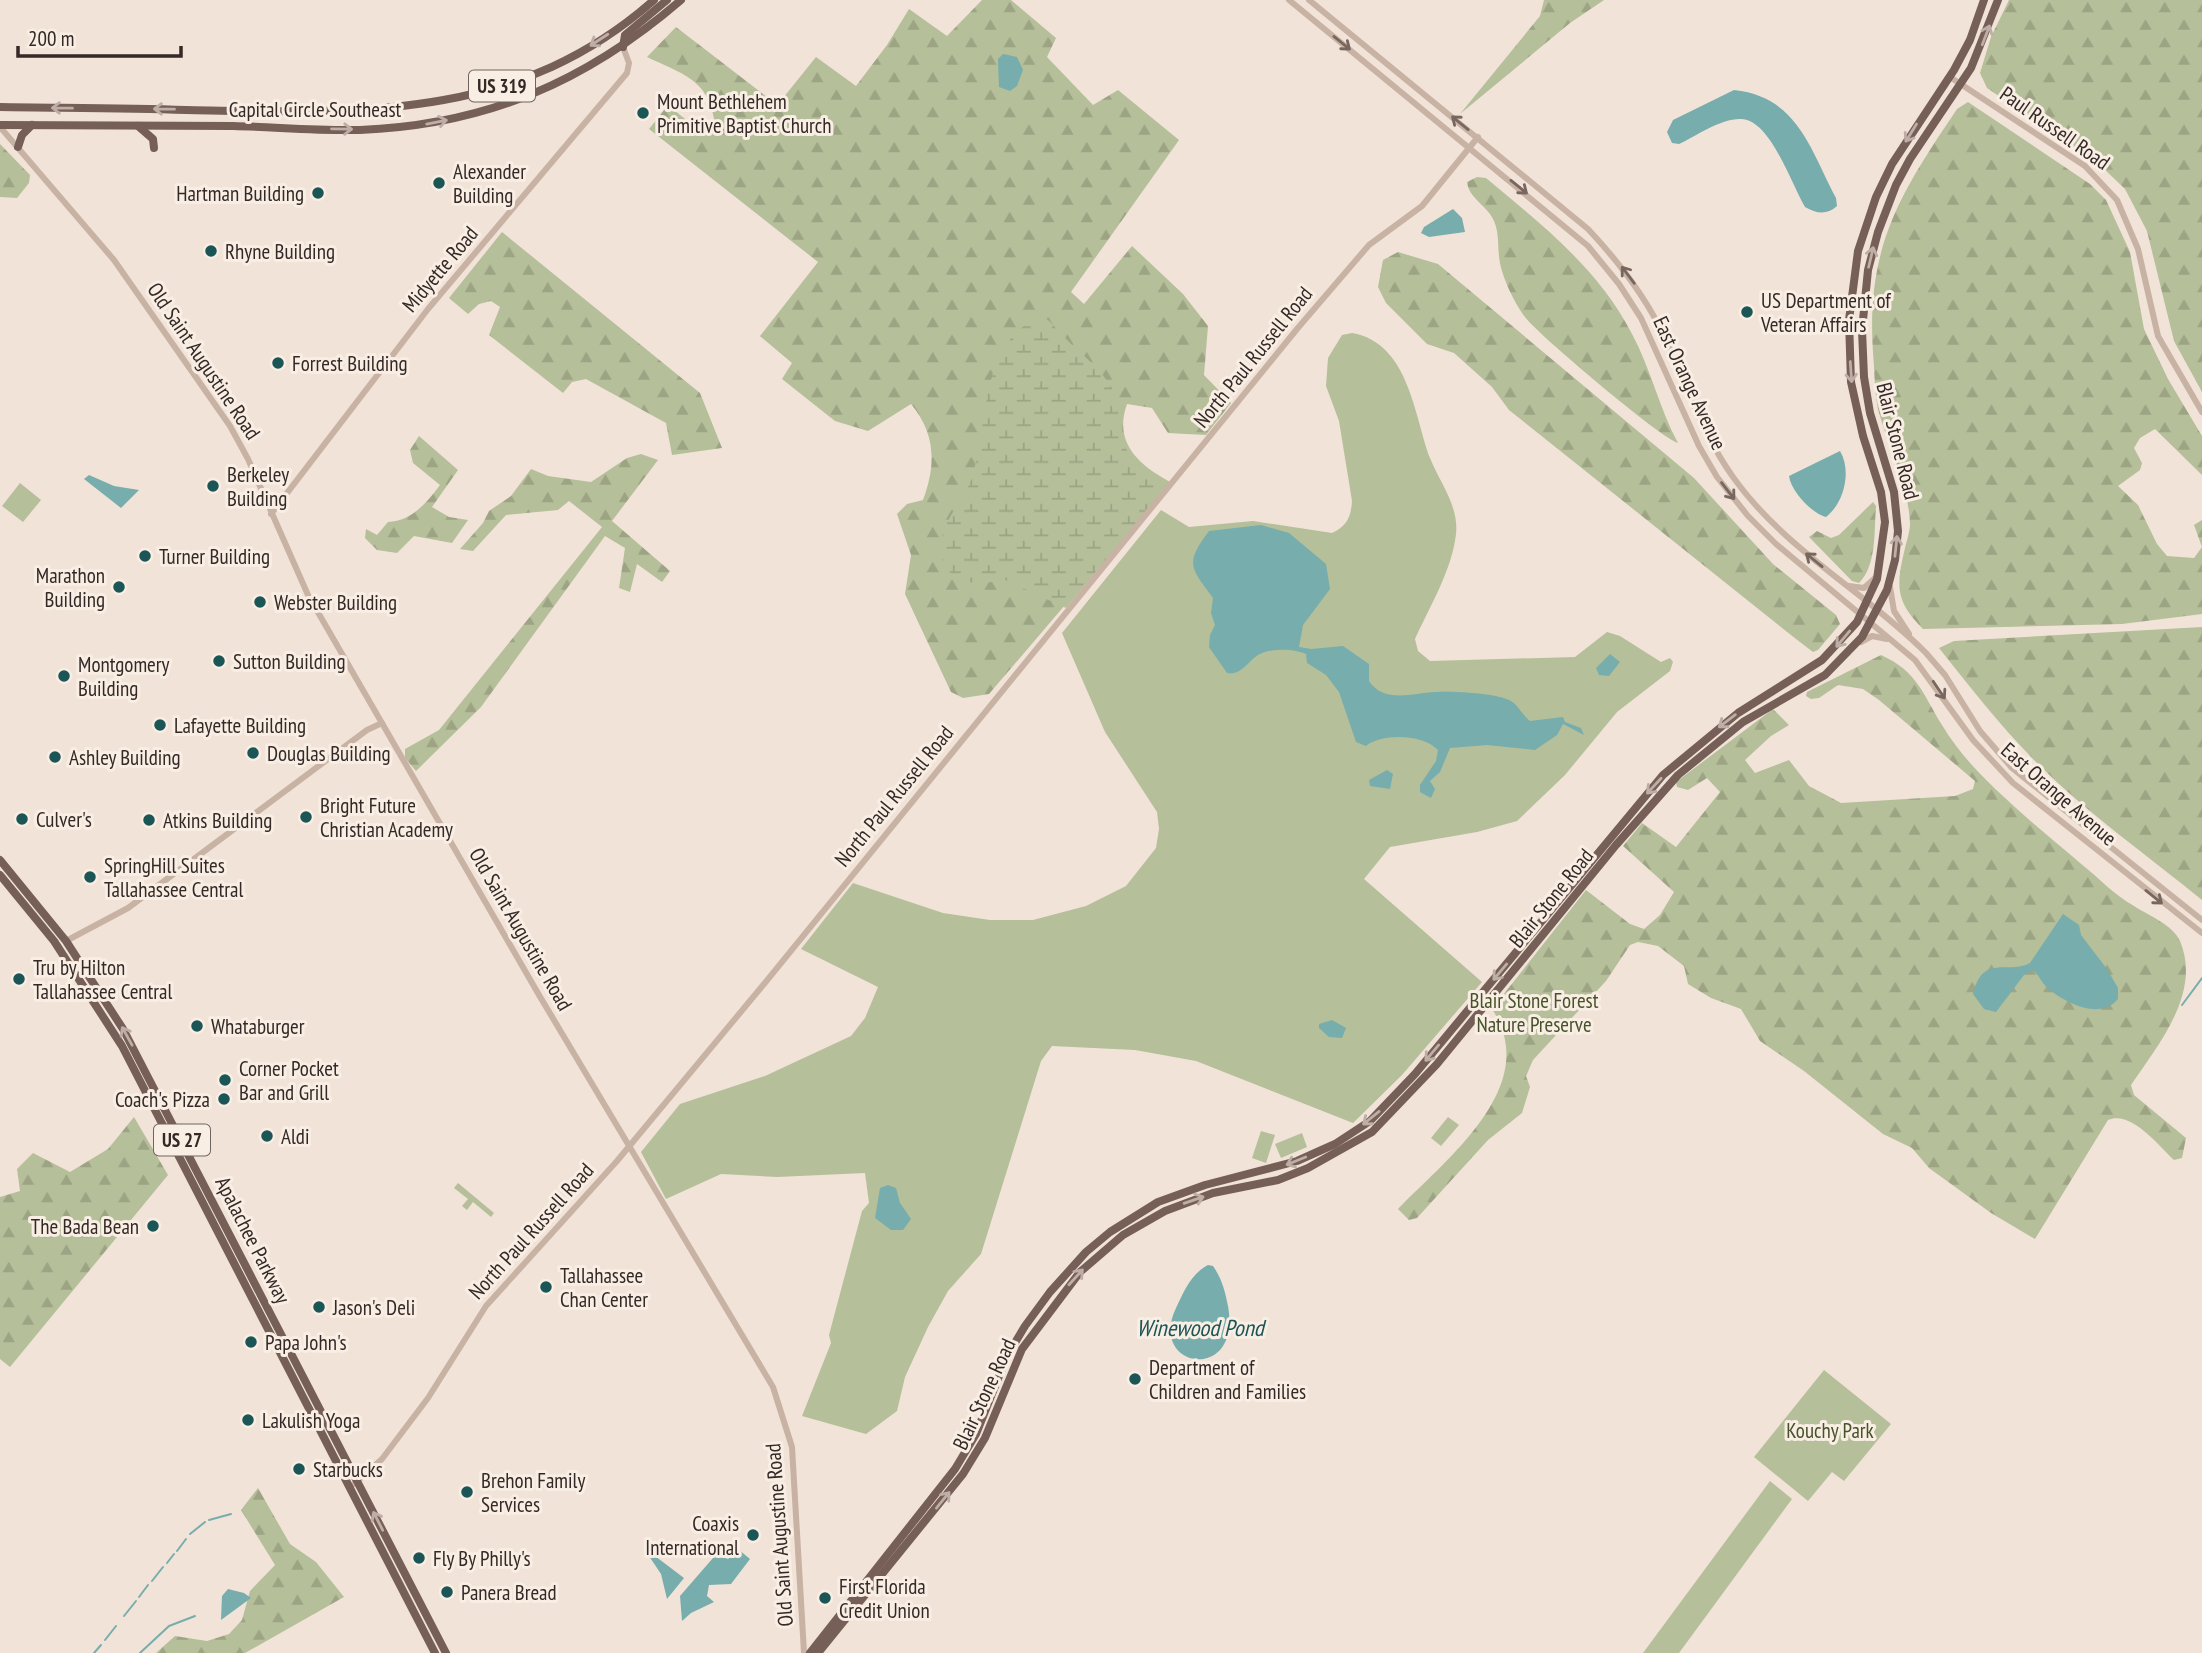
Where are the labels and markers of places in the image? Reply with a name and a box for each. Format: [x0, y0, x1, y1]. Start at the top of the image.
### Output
place label: Mount Bethlehem Primitive Baptist Church [657, 88, 832, 139]
marker: Mount Bethlehem Primitive Baptist Church [635, 105, 651, 121]
place label: Alexander Building [453, 158, 526, 209]
marker: Alexander Building [431, 175, 447, 191]
place label: Hartman Building [176, 180, 304, 207]
marker: Hartman Building [310, 185, 326, 201]
place label: Rhyne Building [225, 238, 335, 265]
marker: Rhyne Building [203, 243, 219, 259]
place label: US Department of Veteran Affairs [1760, 287, 1891, 338]
marker: US Department of Veteran Affairs [1739, 304, 1755, 320]
place label: Forrest Building [292, 350, 408, 377]
marker: Forrest Building [270, 355, 286, 371]
place label: Berkeley Building [227, 461, 289, 512]
marker: Berkeley Building [205, 478, 221, 494]
place label: Turner Building [159, 543, 270, 570]
marker: Turner Building [137, 548, 153, 564]
place label: Marathon Building [36, 562, 105, 613]
marker: Marathon Building [111, 579, 127, 595]
place label: Webster Building [274, 589, 397, 616]
marker: Webster Building [252, 594, 268, 610]
place label: Sutton Building [233, 648, 346, 675]
place label: Montgomery Building [78, 651, 170, 702]
marker: Sutton Building [211, 653, 227, 669]
marker: Montgomery Building [56, 668, 72, 684]
place label: Lafayette Building [174, 712, 306, 739]
marker: Lafayette Building [152, 717, 168, 733]
place label: Douglas Building [267, 740, 391, 767]
place label: Ashley Building [69, 744, 181, 771]
marker: Douglas Building [245, 745, 261, 761]
marker: Ashley Building [47, 749, 63, 765]
place label: Bright Future Christian Academy [320, 792, 453, 843]
place label: Culver's [36, 806, 92, 833]
place label: Atkins Building [163, 807, 272, 834]
marker: Bright Future Christian Academy [298, 809, 314, 825]
marker: Culver's [14, 811, 30, 827]
marker: Atkins Building [141, 812, 157, 828]
place label: SpringHill Suites Tallahassee Central [104, 852, 244, 903]
marker: SpringHill Suites Tallahassee Central [82, 869, 98, 885]
place label: Tru by Hilton Tallahassee Central [33, 954, 173, 1005]
marker: Tru by Hilton Tallahassee Central [11, 971, 27, 987]
place label: Whataburger [211, 1013, 305, 1040]
marker: Whataburger [189, 1018, 205, 1034]
place label: Corner Pocket Bar and Grill [239, 1055, 339, 1106]
marker: Corner Pocket Bar and Grill [217, 1072, 233, 1088]
place label: Coach's Pizza [115, 1086, 210, 1113]
marker: Coach's Pizza [216, 1091, 232, 1107]
place label: Aldi [281, 1123, 309, 1150]
marker: Aldi [259, 1128, 275, 1144]
place label: The Bada Bean [31, 1213, 139, 1240]
marker: The Bada Bean [145, 1218, 161, 1234]
place label: Tallahassee Chan Center [560, 1262, 648, 1313]
marker: Tallahassee Chan Center [538, 1279, 554, 1295]
place label: Jason's Deli [332, 1294, 415, 1321]
marker: Jason's Deli [311, 1299, 327, 1315]
place label: Papa John's [265, 1329, 347, 1356]
marker: Papa John's [243, 1334, 259, 1350]
place label: Department of Children and Families [1149, 1354, 1306, 1405]
marker: Department of Children and Families [1127, 1371, 1143, 1387]
place label: Lakulish Yoga [262, 1407, 360, 1434]
marker: Lakulish Yoga [240, 1412, 256, 1428]
place label: Starbucks [313, 1456, 383, 1483]
marker: Starbucks [291, 1461, 307, 1477]
place label: Brehon Family Services [481, 1467, 585, 1518]
marker: Brehon Family Services [459, 1484, 475, 1500]
place label: Coaxis International [645, 1510, 739, 1561]
marker: Coaxis International [745, 1527, 761, 1543]
place label: Fly By Philly's [433, 1545, 531, 1572]
marker: Fly By Philly's [411, 1550, 427, 1566]
place label: First Florida Credit Union [839, 1573, 930, 1624]
place label: Panera Bread [461, 1579, 557, 1606]
marker: Panera Bread [439, 1584, 455, 1600]
marker: First Florida Credit Union [817, 1590, 833, 1606]

